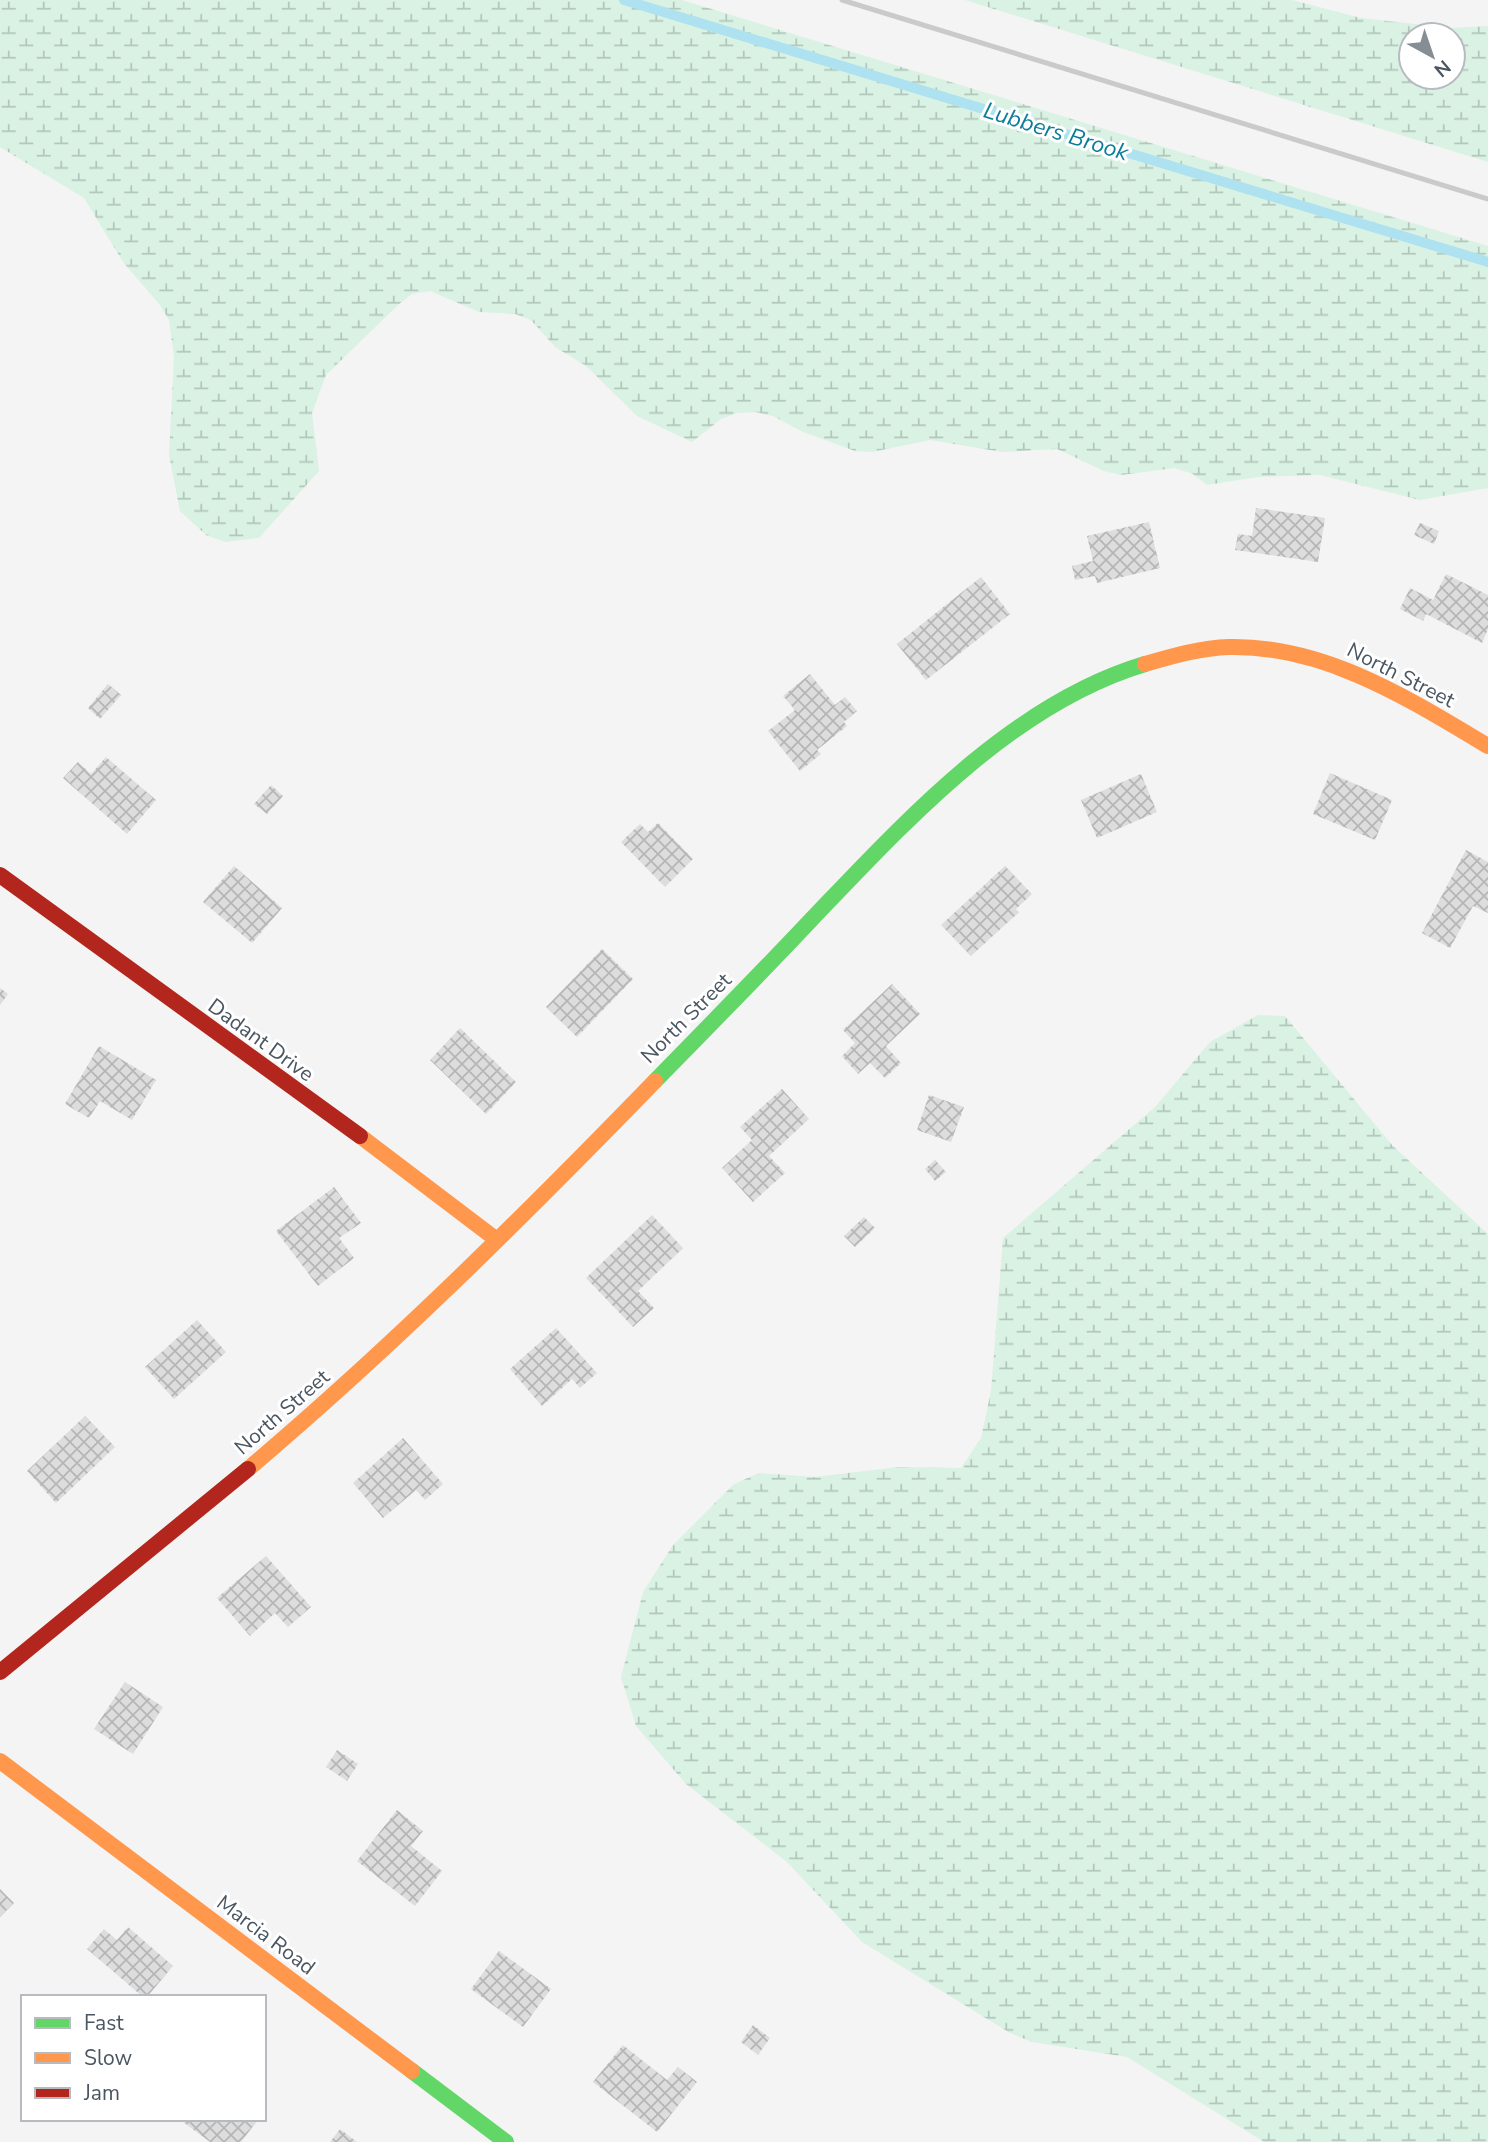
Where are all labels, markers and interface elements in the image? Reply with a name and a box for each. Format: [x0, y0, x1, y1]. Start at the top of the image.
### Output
north arrow [1397, 21, 1467, 91]
text: N [1428, 54, 1456, 83]
water label: Lubbers Brook [980, 95, 1133, 168]
street label: North Street [1342, 636, 1460, 714]
street label: North Street [635, 966, 738, 1069]
street label: Dadant Drive [202, 992, 320, 1088]
street label: North Street [229, 1363, 336, 1461]
street label: Marcia Road [211, 1889, 321, 1981]
legend [21, 1995, 266, 2121]
text: Fast [84, 2009, 124, 2037]
text: Slow [84, 2044, 133, 2072]
text: Jam [83, 2079, 120, 2107]

